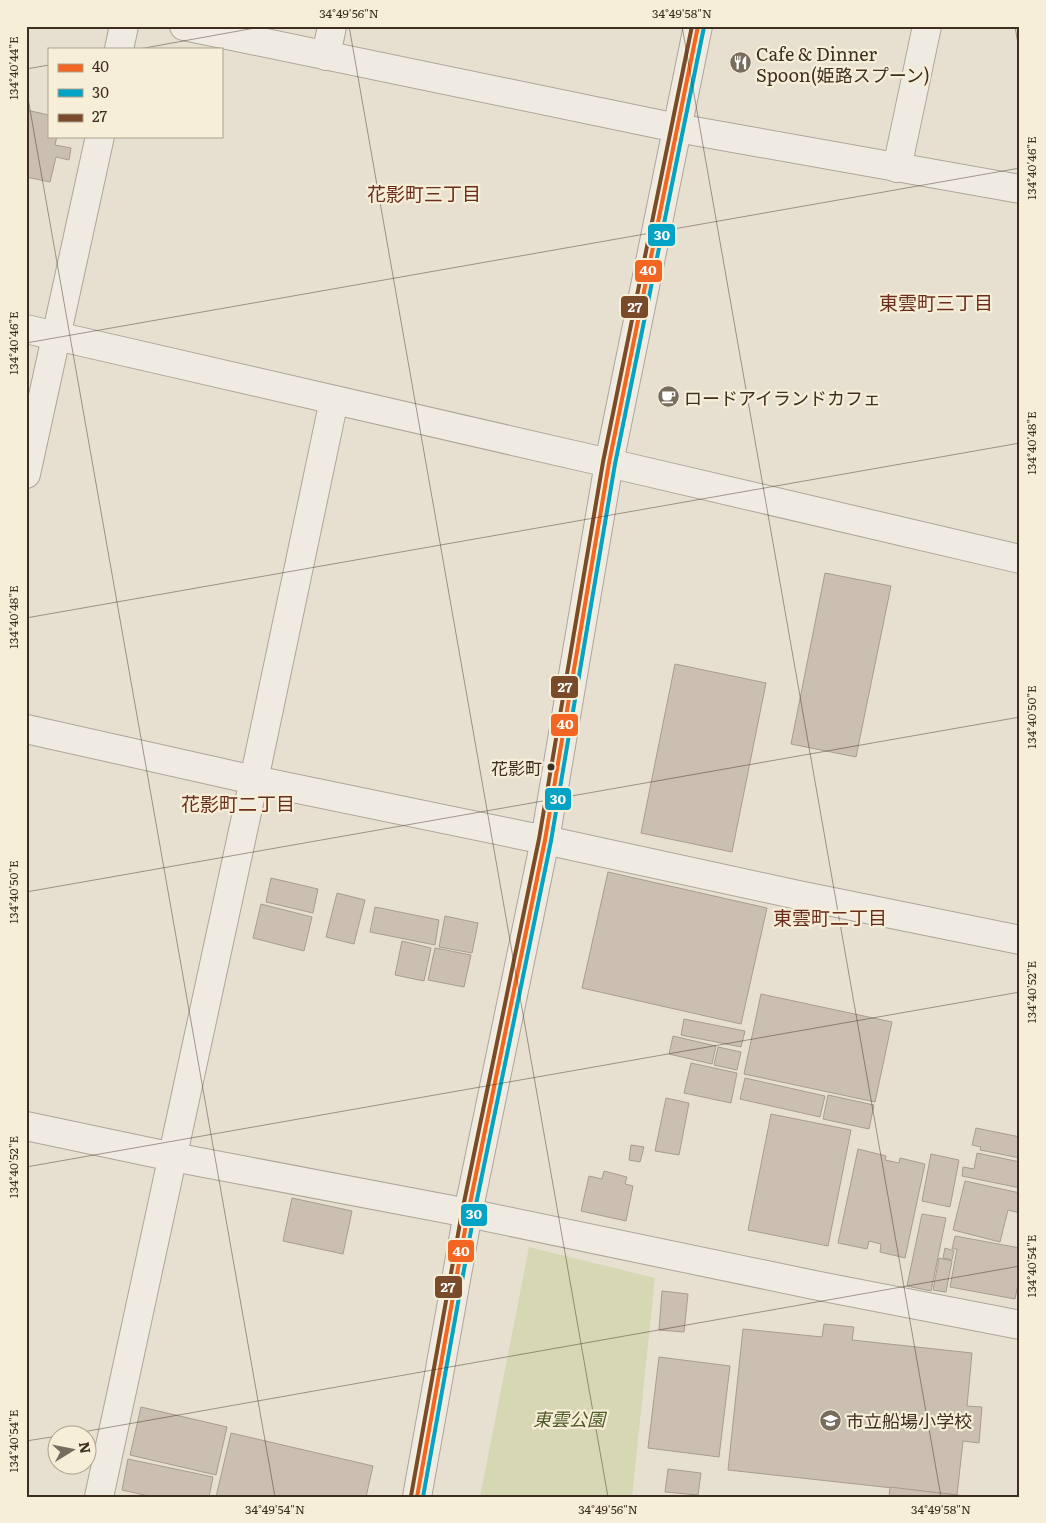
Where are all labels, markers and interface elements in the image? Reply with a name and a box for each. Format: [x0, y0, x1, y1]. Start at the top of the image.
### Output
text: 34°49'56"N [319, 4, 379, 22]
text: 34°49'58"N [652, 4, 712, 22]
text: 134°40'44"E [4, 36, 22, 100]
place label: Cafe & Dinner Spoon(姫路スプーン) [756, 40, 930, 88]
legend [48, 48, 222, 138]
restaurant icon: Cafe & Dinner Spoon(姫路スプーン) [728, 51, 752, 75]
text: 40 [92, 54, 109, 77]
text: 30 [92, 80, 109, 103]
text: 27 [92, 104, 107, 127]
text: 134°40'46"E [1022, 136, 1040, 200]
district label: 花影町三丁目 [367, 179, 481, 207]
line badge: 30 [647, 223, 676, 247]
text: 30 [654, 224, 671, 244]
line badge: 40 [634, 259, 663, 283]
text: 40 [639, 259, 657, 279]
district label: 東雲町三丁目 [879, 288, 993, 316]
line badge: 27 [620, 295, 649, 319]
text: 27 [628, 296, 643, 316]
text: 134°40'46"E [4, 311, 22, 375]
place label: ロードアイランドカフェ [684, 384, 881, 411]
cafe icon: ロードアイランドカフェ [656, 385, 680, 409]
text: 134°40'48"E [1022, 411, 1040, 475]
text: 134°40'48"E [4, 585, 22, 649]
line badge: 27 [550, 675, 579, 699]
text: 27 [558, 676, 573, 696]
text: 134°40'50"E [1022, 685, 1040, 749]
line badge: 40 [550, 713, 579, 737]
text: 40 [556, 713, 574, 733]
place label: 花影町 [491, 755, 542, 780]
marker: 花影町 [546, 762, 556, 772]
line badge: 30 [544, 787, 572, 811]
text: 30 [550, 788, 567, 808]
district label: 花影町二丁目 [181, 789, 295, 817]
text: 134°40'50"E [4, 860, 22, 924]
district label: 東雲町二丁目 [773, 903, 887, 931]
text: 134°40'52"E [1022, 960, 1040, 1023]
text: 134°40'52"E [4, 1135, 22, 1198]
line badge: 30 [460, 1203, 488, 1227]
text: 30 [466, 1203, 483, 1223]
text: 134°40'54"E [1022, 1234, 1040, 1298]
line badge: 40 [447, 1239, 475, 1263]
text: 40 [452, 1240, 470, 1260]
line badge: 27 [434, 1275, 463, 1299]
text: 27 [441, 1276, 456, 1296]
park label: 東雲公園 [533, 1405, 608, 1432]
place label: 市立船場小学校 [846, 1407, 972, 1434]
school or university icon: 市立船場小学校 [818, 1408, 842, 1432]
text: 134°40'54"E [4, 1409, 22, 1473]
north arrow [48, 1426, 98, 1476]
text: N [75, 1440, 97, 1455]
text: 34°49'54"N [245, 1500, 305, 1518]
text: 34°49'56"N [578, 1500, 638, 1518]
text: 34°49'58"N [911, 1500, 971, 1518]

